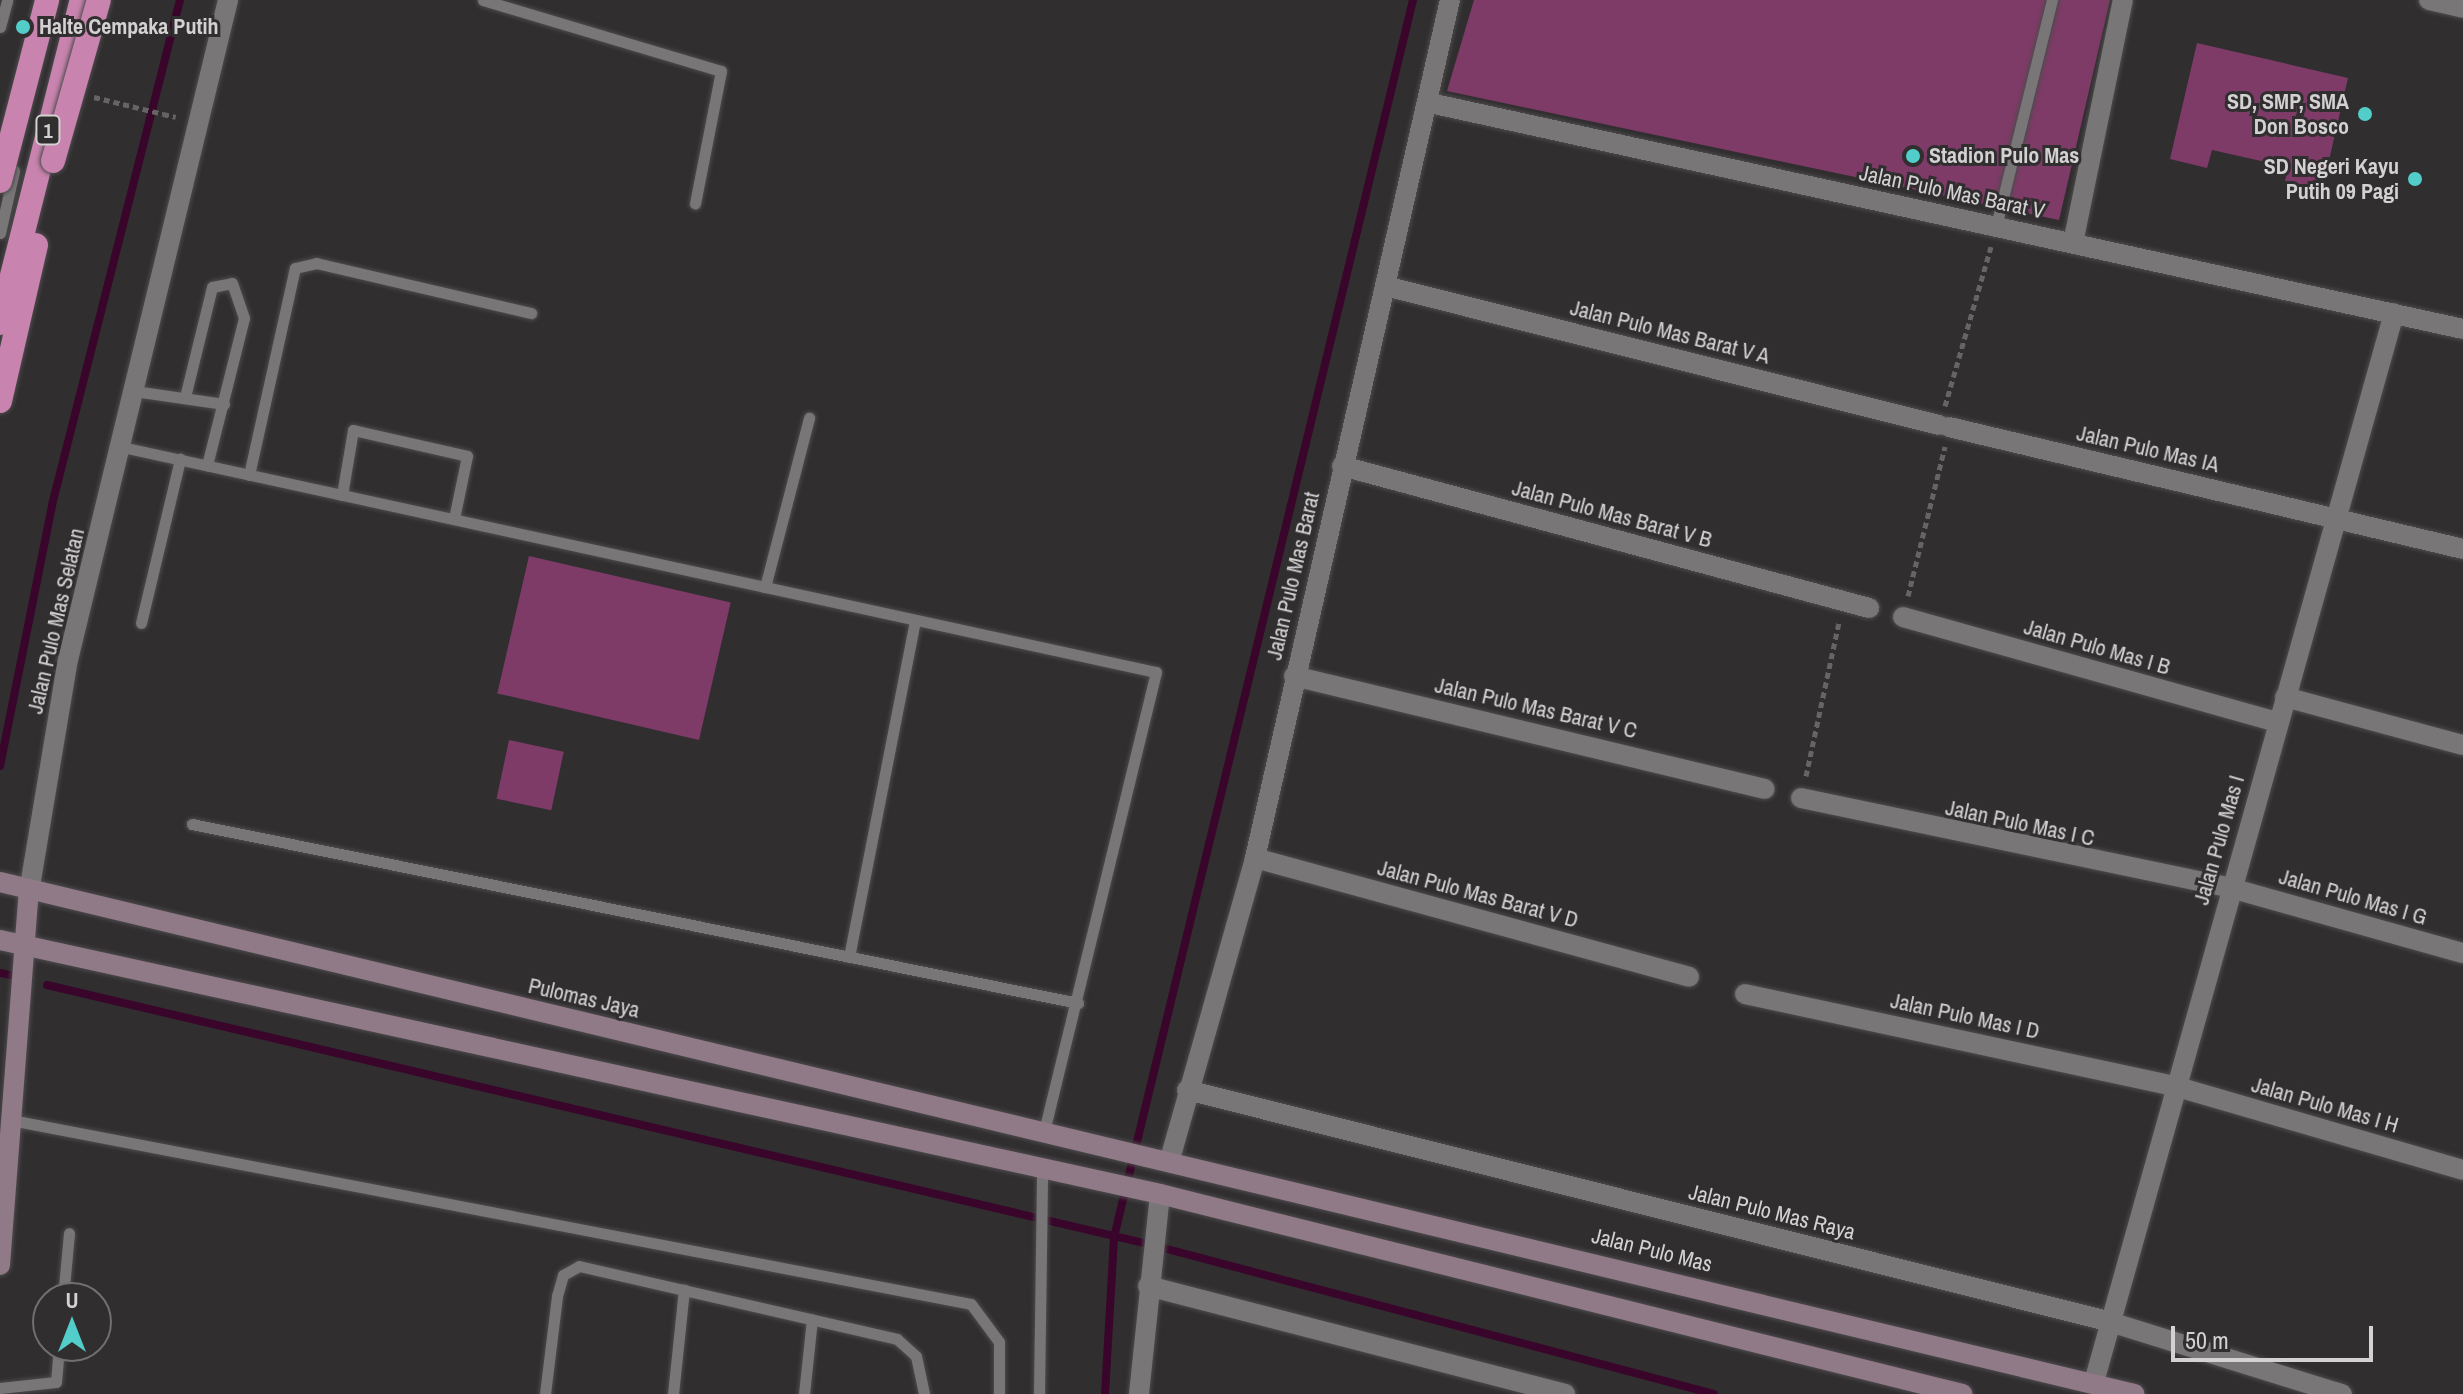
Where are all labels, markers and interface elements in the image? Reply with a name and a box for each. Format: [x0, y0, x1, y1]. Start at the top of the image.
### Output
place label: Halte Cempaka Putih [39, 14, 218, 40]
marker: Halte Cempaka Putih [14, 18, 32, 36]
place label: SD, SMP, SMA Don Bosco [2227, 88, 2349, 140]
marker: SD, SMP, SMA Don Bosco [2356, 105, 2374, 123]
road number: 1 [34, 114, 62, 146]
place label: Stadion Pulo Mas [1929, 143, 2079, 169]
marker: Stadion Pulo Mas [1904, 147, 1922, 165]
place label: SD Negeri Kayu Putih 09 Pagi [2264, 153, 2399, 204]
street label: Jalan Pulo Mas Barat V [1857, 159, 2047, 225]
marker: SD Negeri Kayu Putih 09 Pagi [2406, 170, 2424, 188]
street label: Jalan Pulo Mas Barat V A [1567, 294, 1773, 370]
street label: Jalan Pulo Mas IA [2074, 420, 2222, 478]
street label: Jalan Pulo Mas Barat V B [1509, 475, 1715, 553]
street label: Jalan Pulo Mas Barat [1261, 489, 1325, 663]
street label: Jalan Pulo Mas Selatan [22, 526, 90, 716]
street label: Jalan Pulo Mas I B [2021, 614, 2173, 680]
street label: Jalan Pulo Mas Barat V C [1432, 672, 1640, 744]
street label: Jalan Pulo Mas I [2188, 772, 2250, 908]
street label: Jalan Pulo Mas I C [1943, 794, 2097, 852]
street label: Jalan Pulo Mas Barat V D [1375, 855, 1581, 933]
street label: Jalan Pulo Mas I G [2276, 863, 2430, 931]
street label: Pulomas Jaya [526, 972, 642, 1024]
street label: Jalan Pulo Mas I D [1888, 987, 2042, 1045]
street label: Jalan Pulo Mas I H [2249, 1071, 2401, 1139]
street label: Jalan Pulo Mas Raya [1686, 1179, 1858, 1245]
street label: Jalan Pulo Mas [1589, 1222, 1715, 1278]
north arrow [32, 1282, 112, 1362]
text: U [65, 1285, 79, 1315]
scale bar [2175, 1310, 2377, 1360]
text: 50 m [2185, 1324, 2229, 1356]

